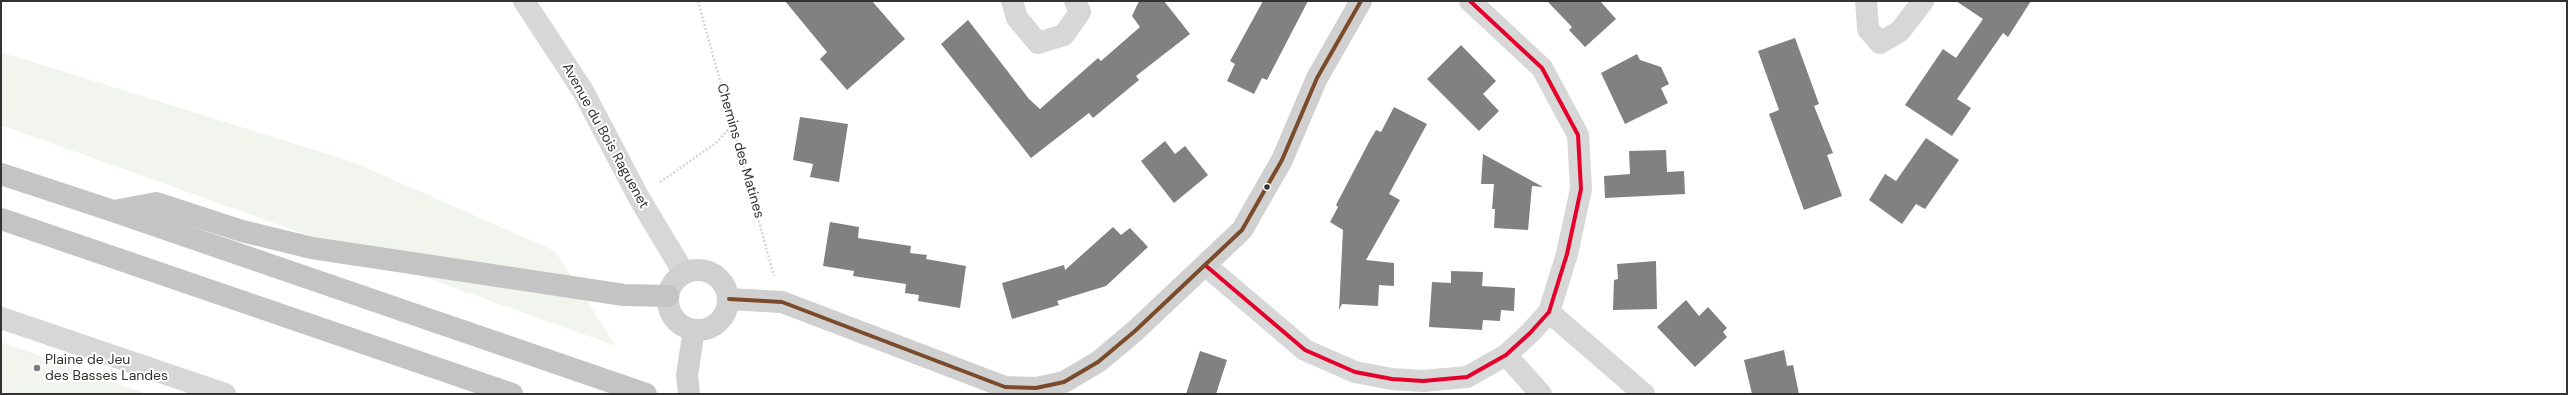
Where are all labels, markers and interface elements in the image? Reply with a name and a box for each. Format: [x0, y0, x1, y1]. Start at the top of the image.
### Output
street label: Avenue du Bois Raguenet [558, 60, 652, 212]
street label: Chemins des Matines [713, 82, 767, 220]
unlabelled marker [1262, 182, 1272, 192]
place label: Plaine de Jeu des Basses Landes [45, 352, 168, 384]
marker: Plaine de Jeu des Basses Landes [32, 363, 42, 373]

